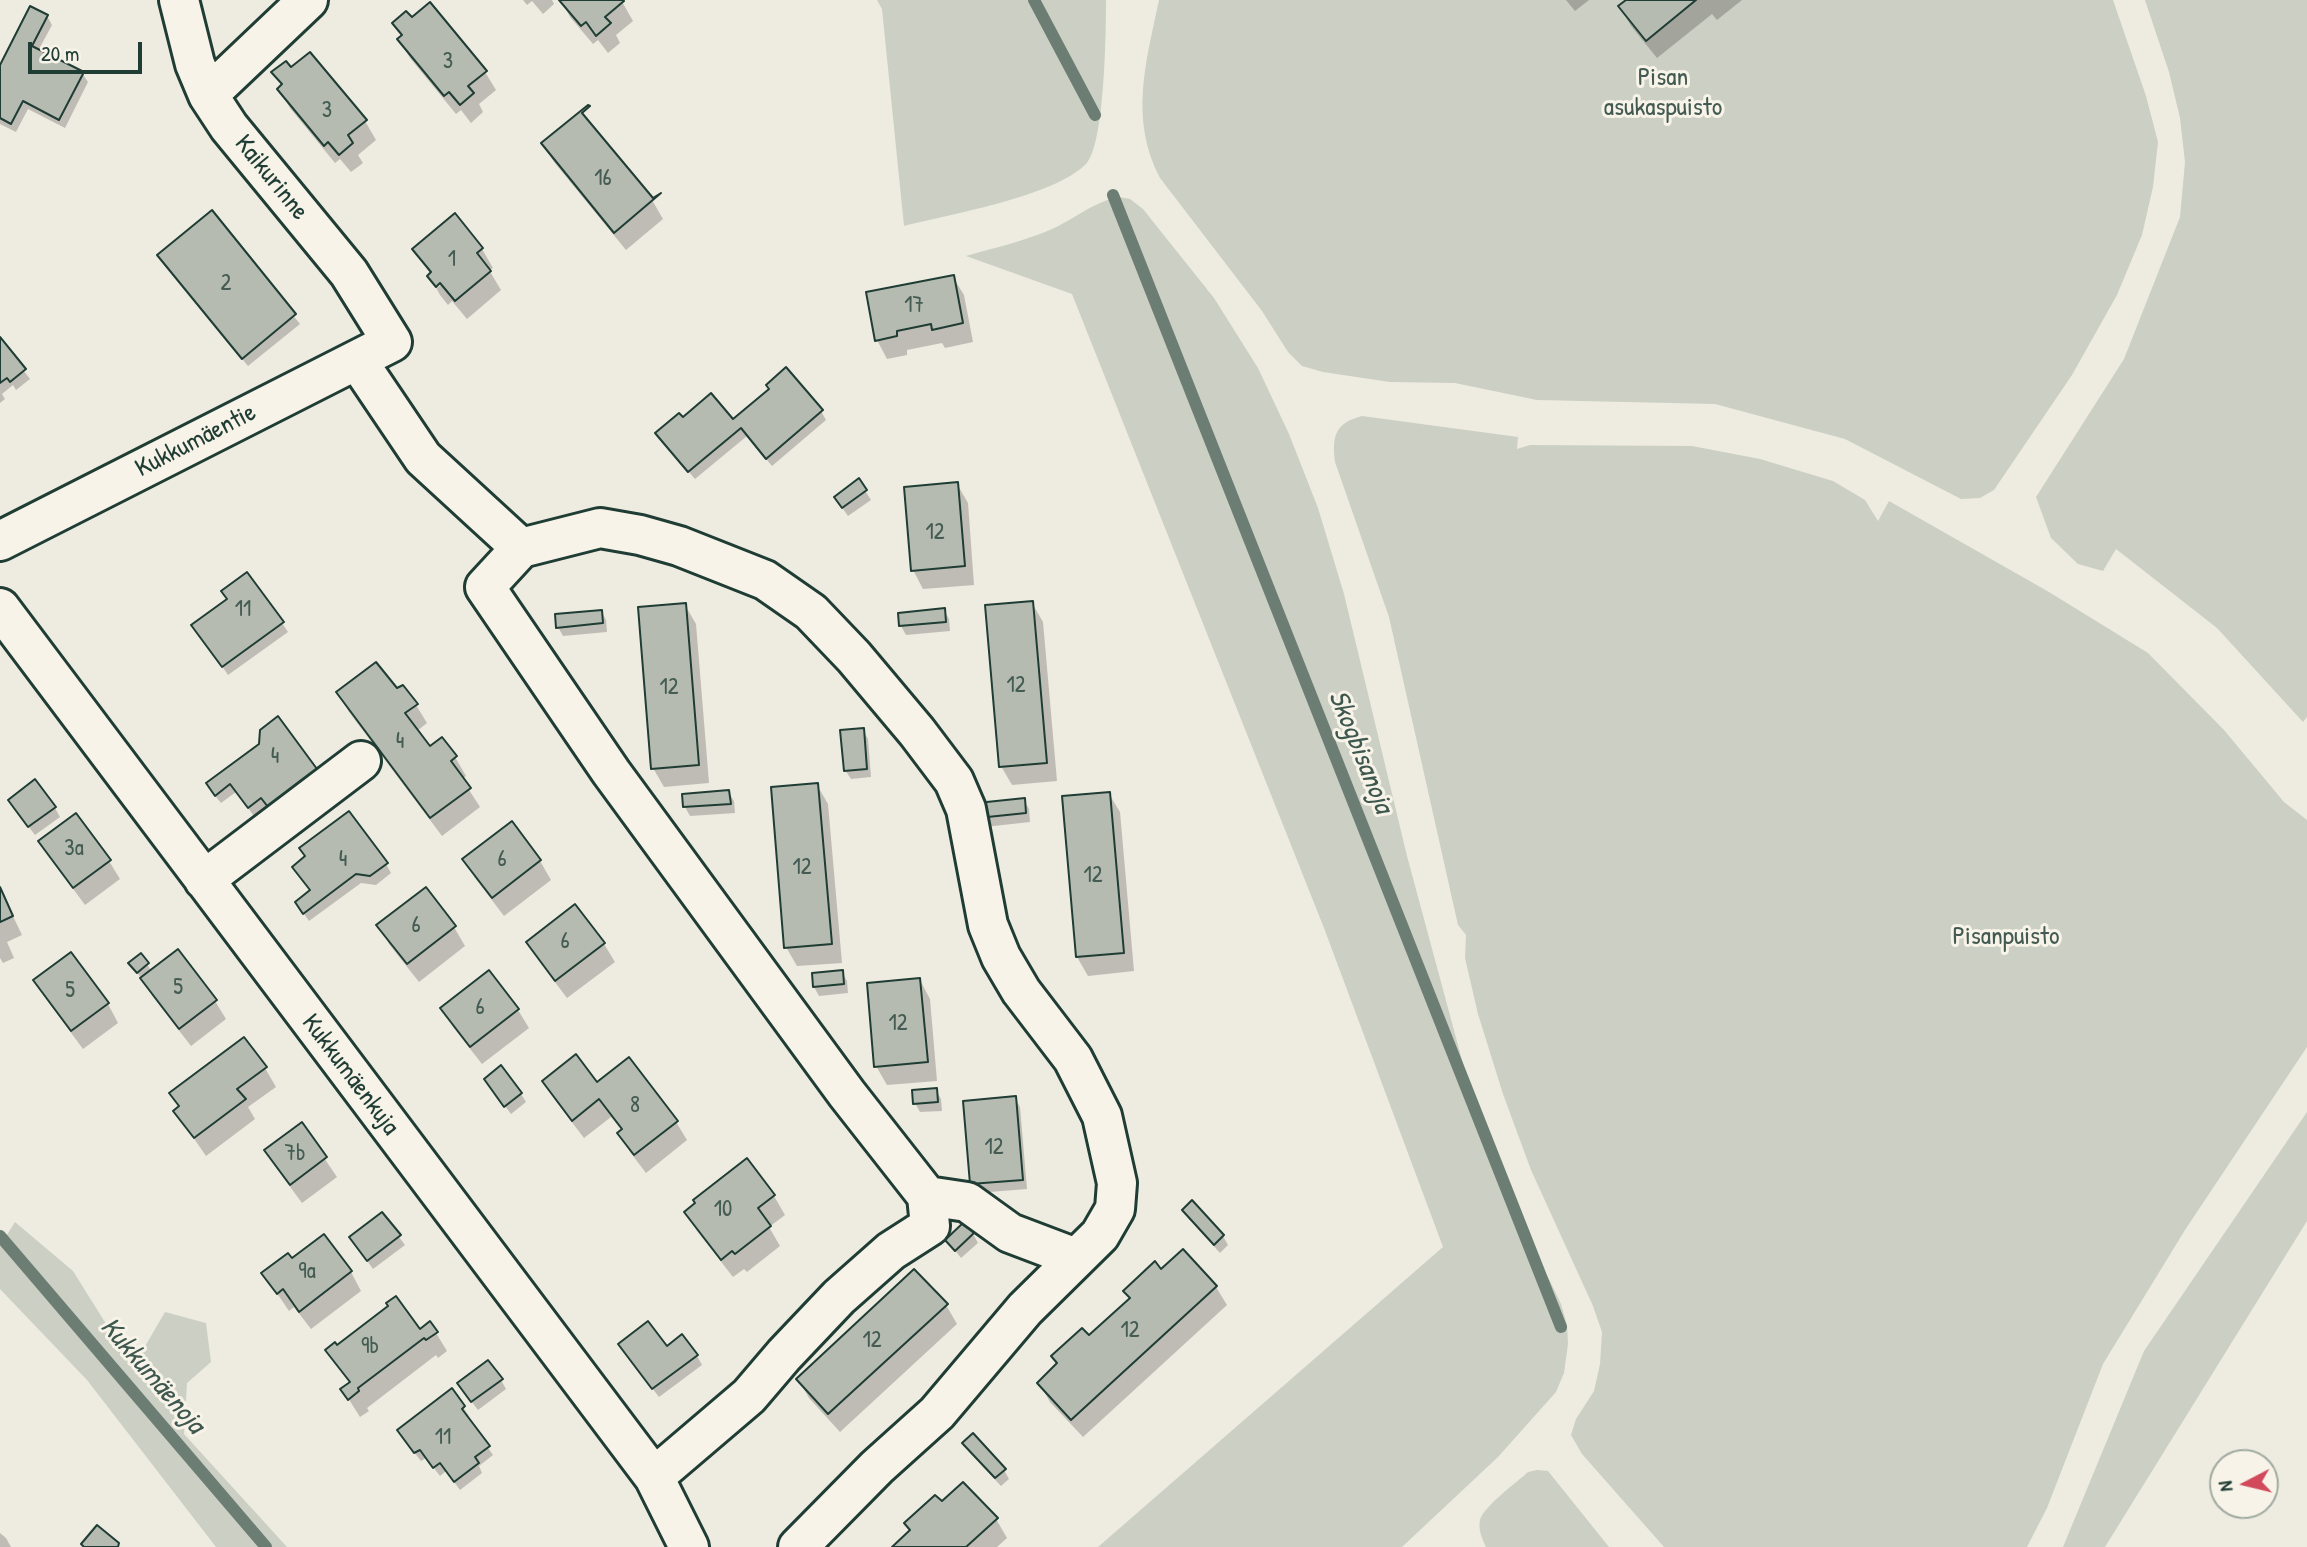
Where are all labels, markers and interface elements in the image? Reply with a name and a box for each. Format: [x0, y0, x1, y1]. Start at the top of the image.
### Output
scale bar [32, 28, 145, 72]
text: 20 m [41, 39, 79, 68]
house number: 3 [443, 48, 453, 76]
park label: Pisan asukaspuisto [1604, 62, 1722, 124]
house number: 3 [322, 97, 332, 125]
street label: Kaikurinne [227, 129, 315, 227]
house number: 16 [594, 165, 612, 193]
house number: 1 [448, 246, 456, 274]
house number: 2 [221, 270, 231, 298]
house number: 17 [904, 292, 924, 320]
street label: Kukkumäentie [131, 397, 261, 485]
house number: 12 [925, 519, 945, 547]
house number: 11 [235, 596, 251, 624]
house number: 12 [1006, 672, 1026, 700]
house number: 12 [659, 674, 679, 702]
water label: Skogbisanoja [1320, 686, 1400, 818]
house number: 4 [396, 728, 404, 756]
house number: 4 [271, 743, 279, 771]
house number: 3a [64, 835, 84, 863]
house number: 4 [339, 846, 347, 874]
house number: 6 [497, 846, 507, 874]
house number: 12 [792, 854, 812, 882]
house number: 12 [1083, 862, 1103, 890]
house number: 6 [411, 912, 421, 940]
park label: Pisanpuisto [1952, 921, 2060, 953]
house number: 6 [560, 928, 570, 956]
house number: 5 [173, 974, 183, 1002]
house number: 5 [65, 977, 75, 1005]
house number: 6 [475, 994, 485, 1022]
street label: Kukkumäenkuja [294, 1008, 406, 1142]
house number: 12 [888, 1010, 908, 1038]
house number: 8 [630, 1092, 640, 1120]
house number: 12 [984, 1134, 1004, 1162]
house number: 7b [285, 1140, 305, 1168]
house number: 10 [714, 1196, 732, 1224]
house number: 9a [298, 1258, 316, 1286]
water label: Kukkumäenoja [92, 1311, 212, 1441]
house number: 12 [1120, 1317, 1140, 1345]
house number: 12 [862, 1327, 882, 1355]
house number: 9b [361, 1333, 379, 1361]
house number: 11 [435, 1424, 451, 1452]
north arrow [2209, 1449, 2279, 1519]
text: N [2212, 1480, 2239, 1493]

